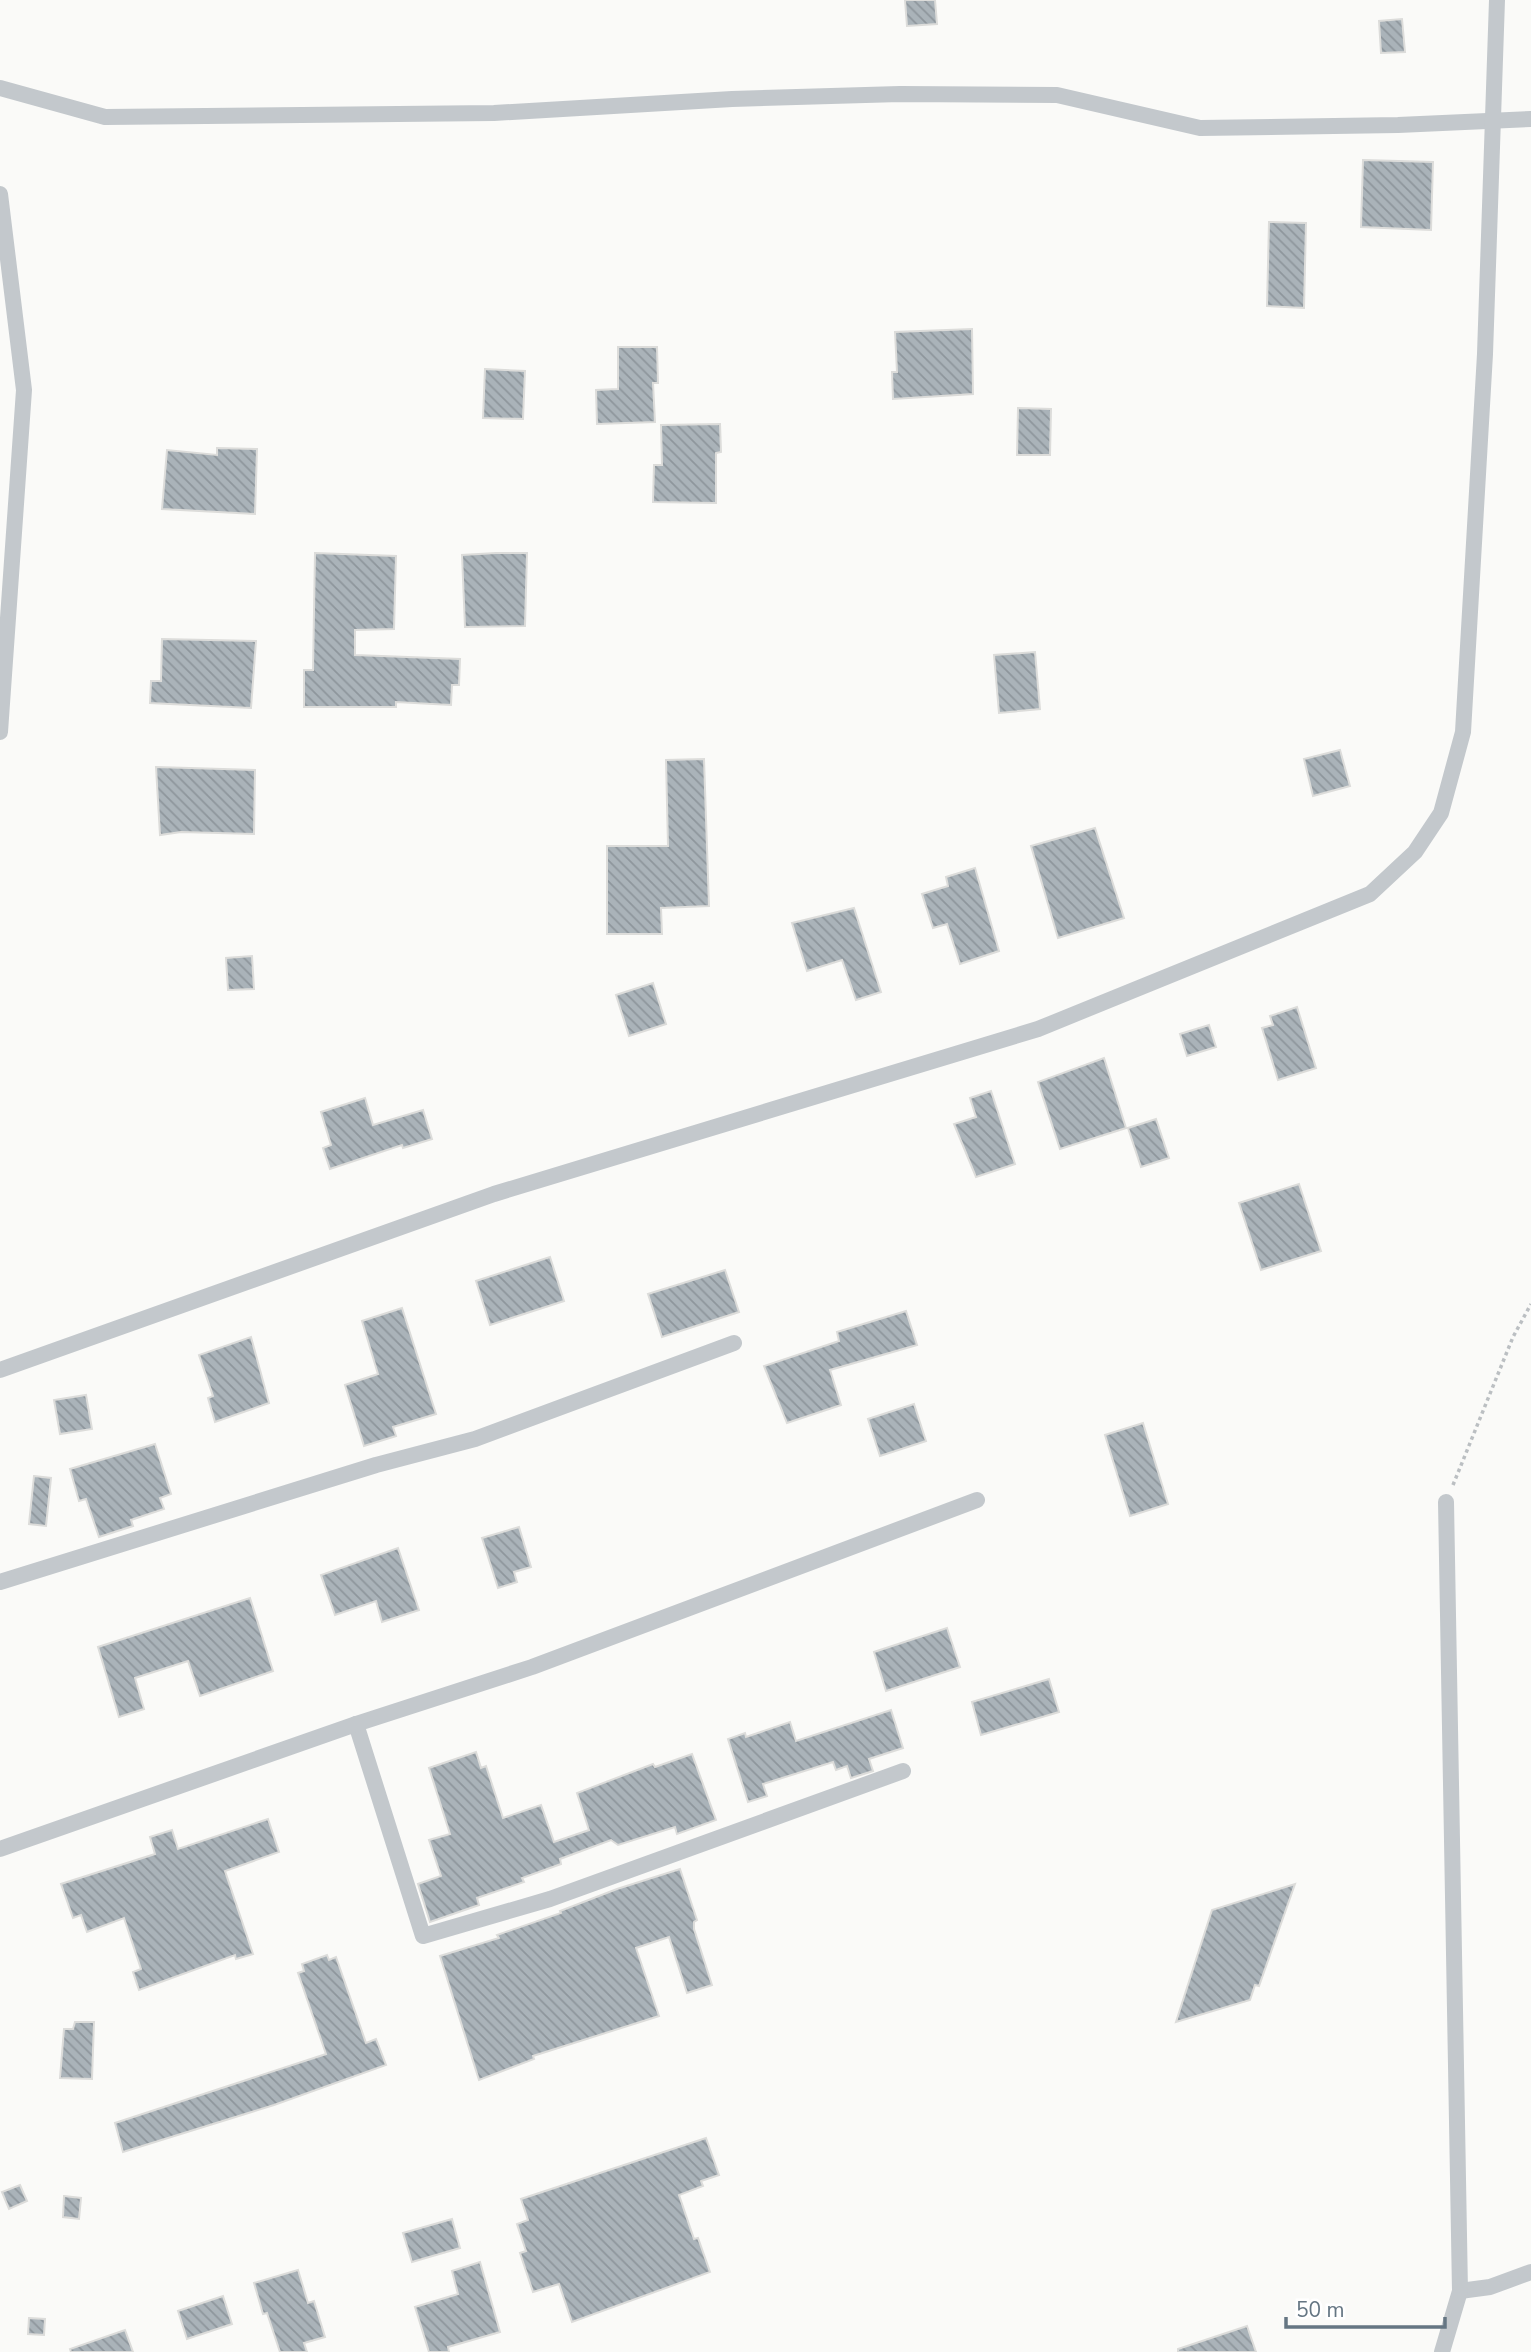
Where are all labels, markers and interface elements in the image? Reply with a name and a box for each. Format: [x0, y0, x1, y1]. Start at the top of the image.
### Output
scale bar [1286, 2286, 1445, 2330]
text: 50 m [1296, 2296, 1345, 2324]

